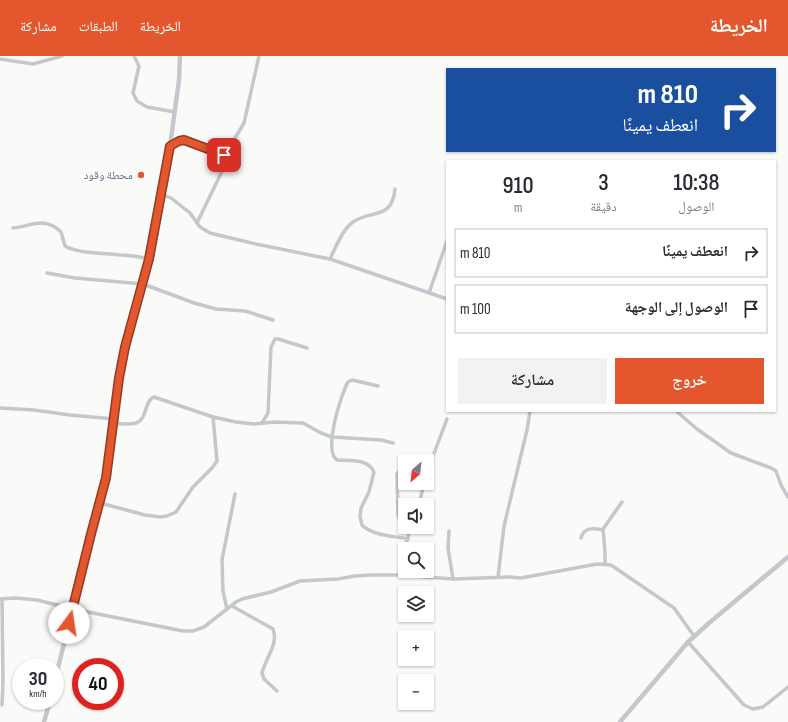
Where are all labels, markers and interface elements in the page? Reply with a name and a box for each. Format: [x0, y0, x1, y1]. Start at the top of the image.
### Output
text: الخريطة [710, 15, 768, 38]
text: مشاركة [20, 18, 57, 35]
text: الطبقات [79, 18, 118, 35]
text: الخريطة [140, 18, 181, 35]
text: 810 m [638, 78, 698, 111]
icon: right [712, 84, 764, 136]
text: انعطف يمينًا [623, 115, 698, 136]
pin [207, 138, 241, 172]
icon: arrive [213, 144, 235, 166]
place label: محطة وقود [83, 168, 133, 183]
text: 3 [598, 168, 609, 197]
text: 10:38 [673, 168, 719, 197]
marker: محطة وقود [136, 170, 146, 180]
text: 910 [503, 171, 534, 200]
text: دقيقة [590, 199, 617, 215]
text: الوصول [678, 199, 714, 215]
text: m [514, 200, 522, 216]
text: انعطف يمينًا [662, 242, 728, 261]
icon: right [740, 242, 762, 264]
text: 810 m [460, 244, 491, 263]
text: الوصول إلى الوجهة [625, 298, 728, 317]
icon: arrive [740, 298, 762, 320]
text: 100 m [460, 300, 491, 319]
button: مشاركة [458, 358, 607, 404]
button: خروج [615, 358, 764, 404]
north arrow [398, 454, 434, 490]
map controls [398, 454, 434, 710]
button: sound [398, 498, 434, 534]
button: search [398, 542, 434, 578]
button: layers [398, 586, 434, 622]
position arrow [48, 602, 90, 644]
button: + [398, 630, 434, 666]
speed limit sign: 40 [72, 658, 124, 710]
text: 30 [29, 667, 47, 691]
button: − [398, 674, 434, 710]
text: km/h [29, 688, 47, 700]

